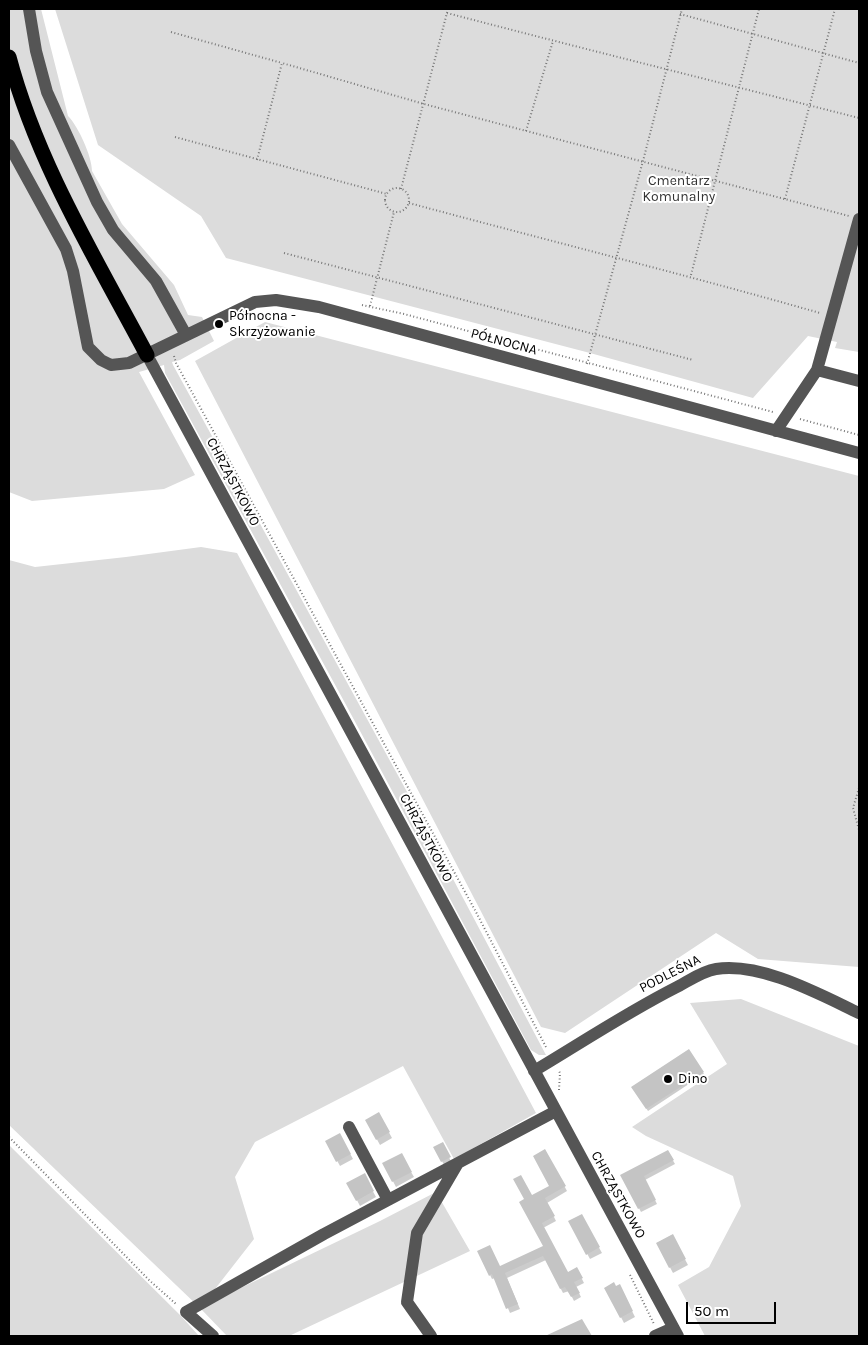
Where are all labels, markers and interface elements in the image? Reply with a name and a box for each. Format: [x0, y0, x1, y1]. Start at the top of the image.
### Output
park label: Cmentarz Komunalny [643, 173, 715, 206]
place label: Północna - Skrzyżowanie [229, 308, 316, 341]
marker: Północna - Skrzyżowanie [213, 318, 225, 330]
street label: PÓŁNOCNA [469, 325, 539, 359]
street label: CHRZĄSTKOWO [203, 435, 263, 529]
street label: CHRZĄSTKOWO [396, 791, 456, 885]
street label: PODLEŚNA [637, 951, 703, 997]
place label: Dino [678, 1071, 708, 1087]
marker: Dino [662, 1073, 674, 1085]
street label: CHRZĄSTKOWO [587, 1148, 649, 1242]
scale bar [688, 1292, 778, 1324]
text: 50 m [694, 1302, 729, 1320]

